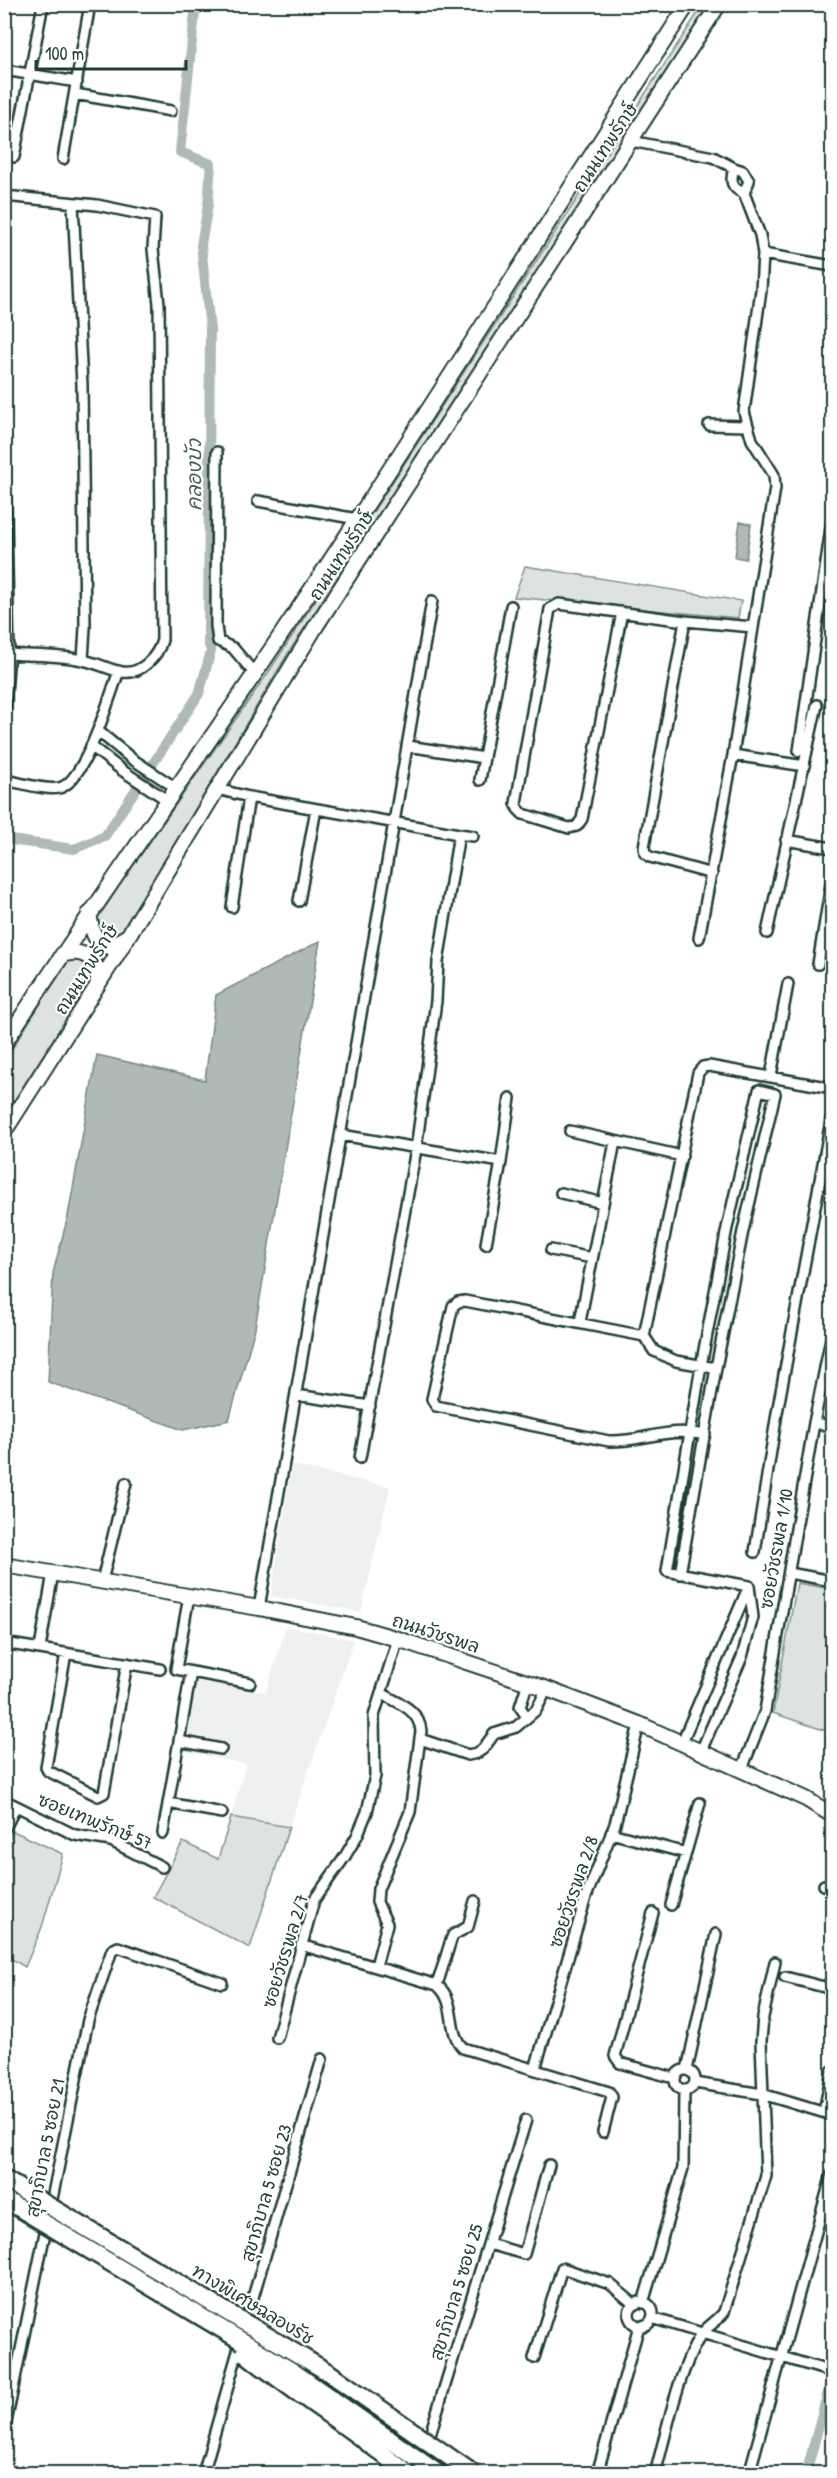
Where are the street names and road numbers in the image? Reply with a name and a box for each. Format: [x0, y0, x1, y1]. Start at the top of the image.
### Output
street label: ถนนเทพรักษ์ [567, 97, 644, 197]
street label: ถนนเทพรักษ์ [303, 505, 380, 605]
street label: ถนนเทพรักษ์ [48, 918, 124, 1019]
street label: ซอยวัชรพล 1/10 [753, 1487, 799, 1611]
street label: ถนนวัชรพล [389, 1607, 483, 1659]
street label: ซอยเทพรักษ์ 57 [34, 1787, 156, 1855]
street label: ซอยวัชรพล 2/8 [542, 1832, 604, 1951]
street label: ซอยวัชรพล 2/7 [256, 1891, 314, 2011]
street label: สุขาภิบาล 5 ซอย 21 [19, 2077, 73, 2220]
street label: สุขาภิบาล 5 ซอย 23 [234, 2121, 299, 2265]
street label: สุขาภิบาล 5 ซอย 25 [423, 2220, 491, 2364]
street label: ทางพิเศษฉลองรัช [187, 2258, 319, 2350]

